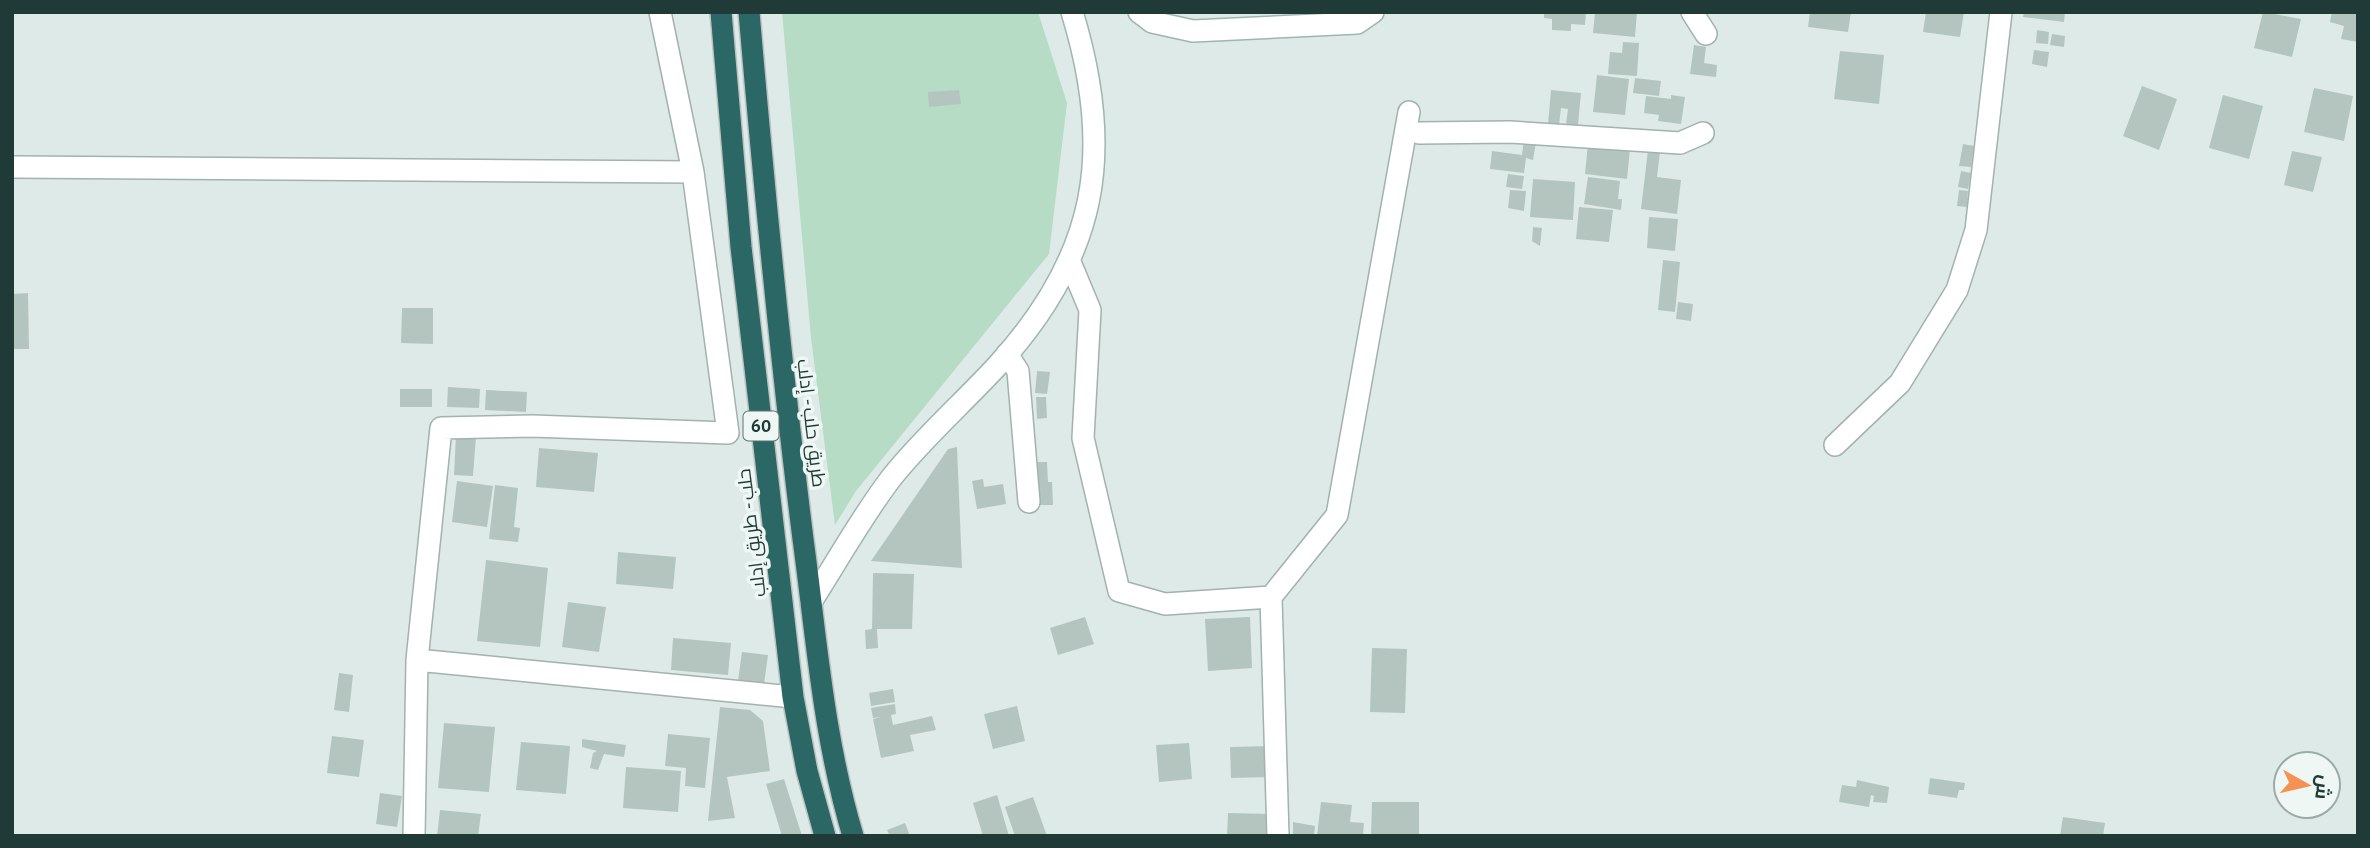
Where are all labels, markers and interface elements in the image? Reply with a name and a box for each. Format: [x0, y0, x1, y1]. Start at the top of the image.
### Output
street label: طريق حلب - إدلب [791, 357, 832, 489]
road number: 60 [744, 412, 778, 440]
street label: حلب - طريق إدلب [731, 467, 772, 599]
north arrow [2272, 750, 2342, 820]
text: ش [2310, 774, 2337, 801]

